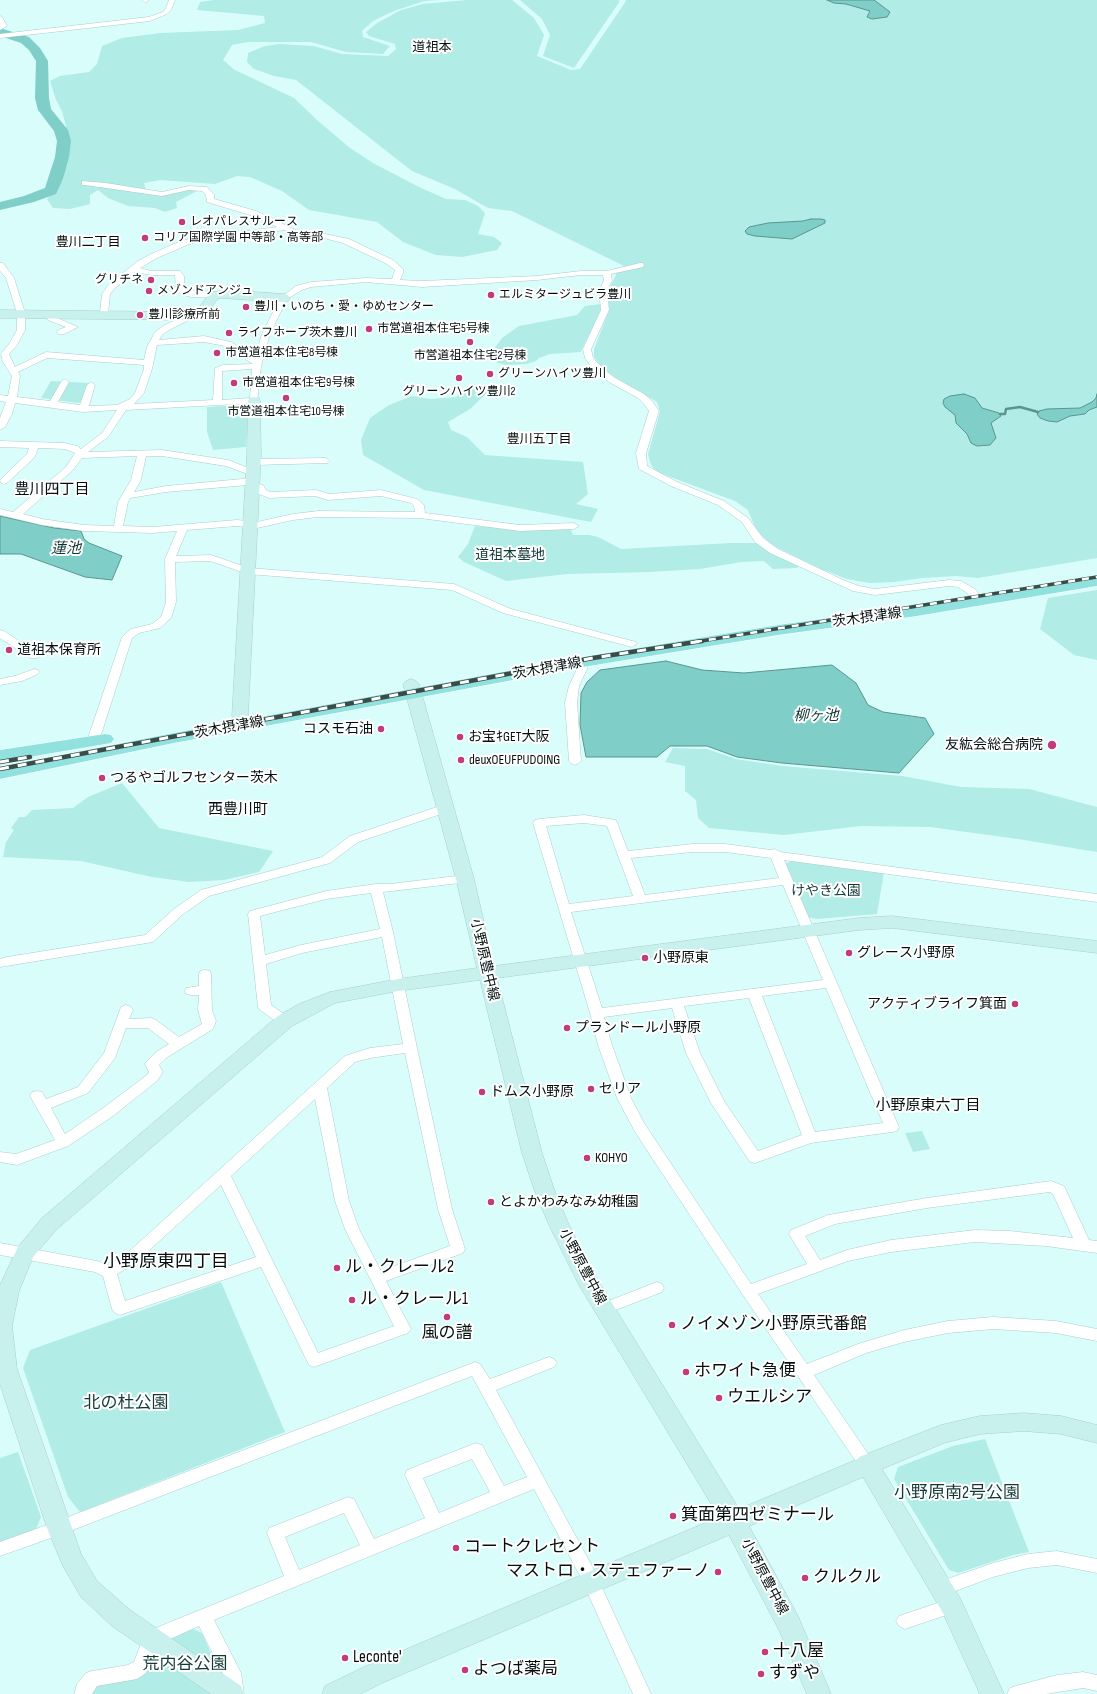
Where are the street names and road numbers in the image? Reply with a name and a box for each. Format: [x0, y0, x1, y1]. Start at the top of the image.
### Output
street label: 茨木摂津線 [831, 605, 903, 631]
street label: 茨木摂津線 [511, 655, 583, 683]
street label: 茨木摂津線 [193, 714, 265, 742]
street label: 小野原豊中線 [466, 917, 502, 1003]
street label: 小野原豊中線 [555, 1226, 609, 1308]
street label: 小野原豊中線 [737, 1536, 791, 1618]

